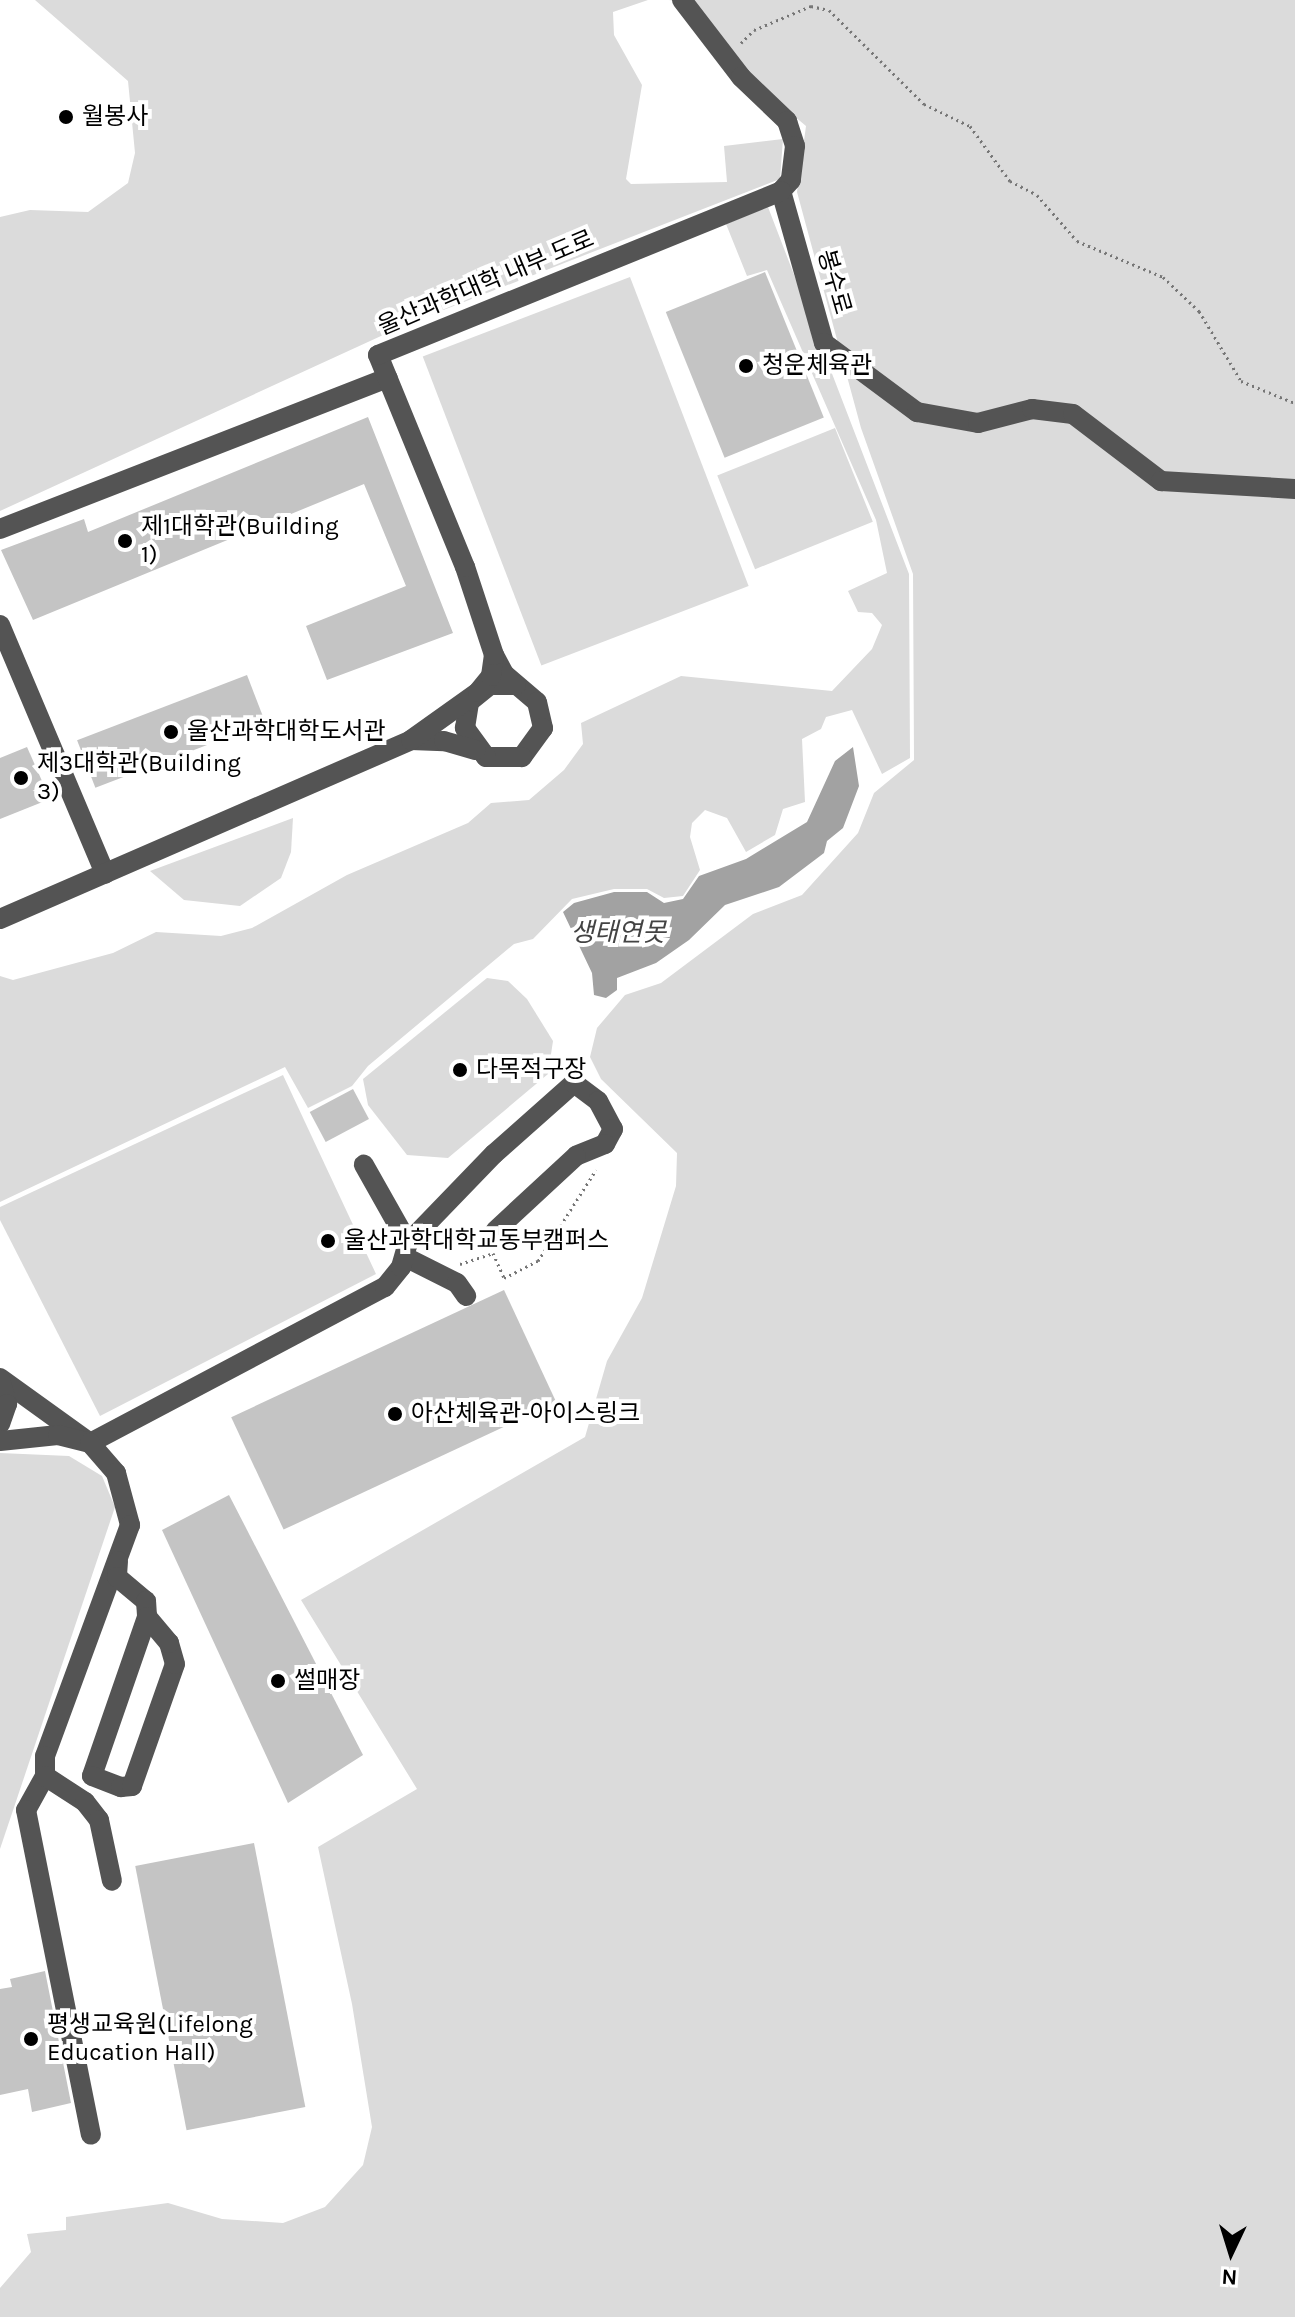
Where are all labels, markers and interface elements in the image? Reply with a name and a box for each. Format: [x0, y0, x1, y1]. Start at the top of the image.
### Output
place label: 월봉사 [82, 103, 148, 131]
marker: 월봉사 [57, 108, 75, 126]
street label: 울산과학대학 내부 도로 [374, 224, 598, 342]
street label: 봉수로 [811, 246, 857, 318]
place label: 청운체육관 [762, 352, 872, 380]
marker: 청운체육관 [737, 357, 755, 375]
place label: 제1대학관(Building 1) [141, 513, 339, 569]
marker: 제1대학관(Building 1) [116, 532, 134, 550]
place label: 울산과학대학도서관 [187, 718, 386, 746]
marker: 울산과학대학도서관 [162, 723, 180, 741]
place label: 제3대학관(Building 3) [37, 750, 241, 806]
marker: 제3대학관(Building 3) [12, 769, 30, 787]
water label: 생태연못 [570, 917, 666, 949]
place label: 다목적구장 [476, 1056, 586, 1084]
marker: 다목적구장 [451, 1061, 469, 1079]
place label: 울산과학대학교동부캠퍼스 [344, 1227, 609, 1255]
marker: 울산과학대학교동부캠퍼스 [319, 1232, 337, 1250]
place label: 아산체육관-아이스링크 [411, 1400, 640, 1428]
marker: 아산체육관-아이스링크 [386, 1405, 404, 1423]
place label: 썰매장 [294, 1667, 360, 1695]
marker: 썰매장 [269, 1672, 287, 1690]
place label: 평생교육원(Lifelong Education Hall) [47, 2011, 253, 2067]
marker: 평생교육원(Lifelong Education Hall) [22, 2030, 40, 2048]
north arrow [1191, 2213, 1271, 2293]
text: N [1221, 2263, 1238, 2290]

